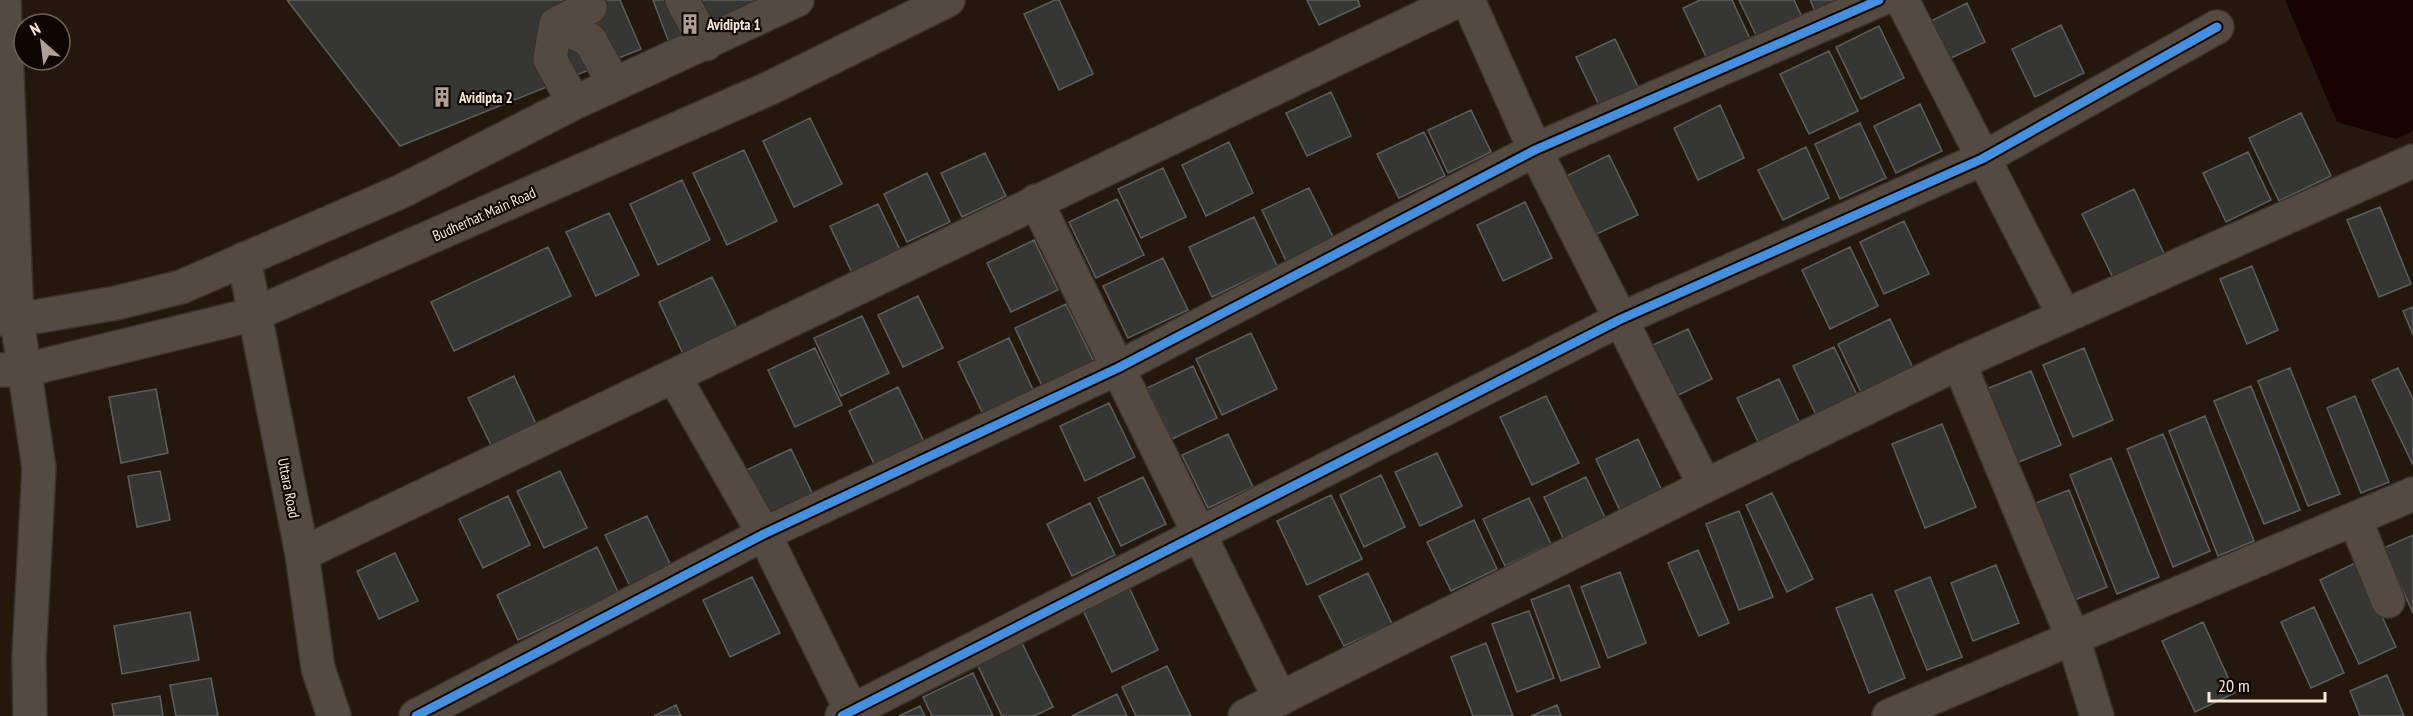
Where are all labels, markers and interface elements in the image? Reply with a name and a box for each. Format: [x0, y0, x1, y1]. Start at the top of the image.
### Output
north arrow [12, 12, 72, 72]
building icon: Avidipta 1 [678, 12, 702, 36]
place label: Avidipta 1 [706, 15, 761, 34]
text: N [26, 18, 43, 40]
building icon: Avidipta 2 [430, 85, 454, 109]
place label: Avidipta 2 [458, 88, 513, 107]
street label: Budherhat Main Road [429, 183, 539, 245]
street label: Uttara Road [274, 456, 304, 520]
scale bar [2209, 665, 2324, 703]
text: 20 m [2218, 674, 2250, 697]

